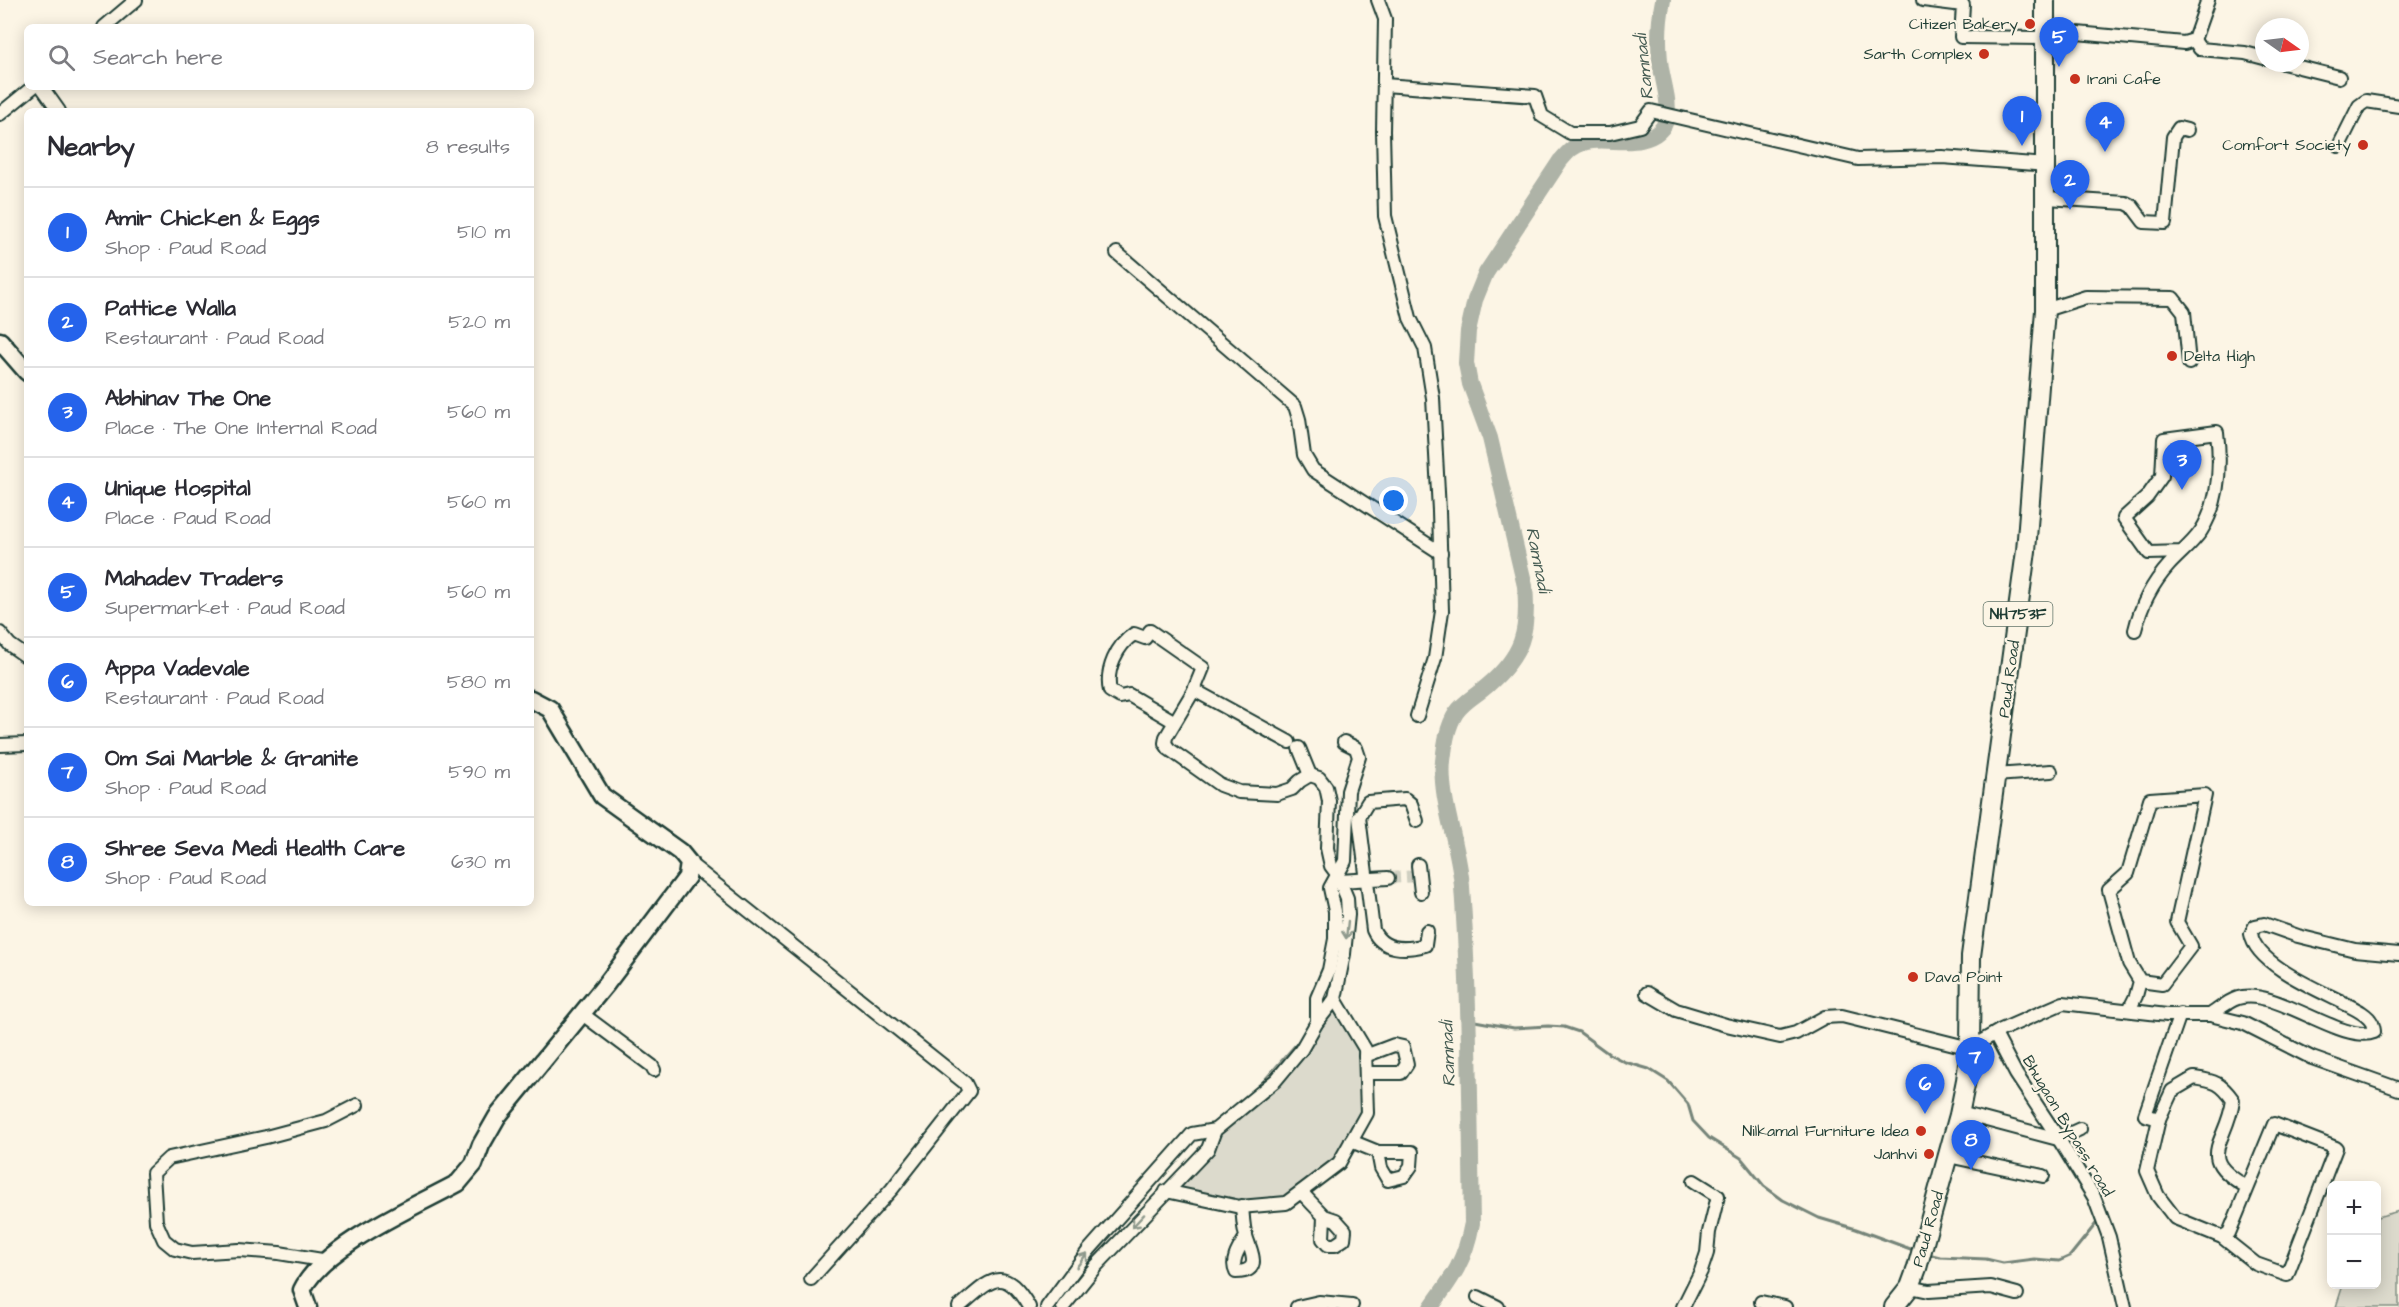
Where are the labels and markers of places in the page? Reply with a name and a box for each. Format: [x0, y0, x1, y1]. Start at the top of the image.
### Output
place label: Citizen Bakery [1909, 13, 2018, 36]
marker: Citizen Bakery [2023, 17, 2037, 31]
pin: 5 [2040, 17, 2078, 67]
place label: Sarth Complex [1864, 43, 1972, 65]
marker: Sarth Complex [1977, 47, 1991, 61]
place label: Irani Cafe [2087, 68, 2161, 90]
marker: Irani Cafe [2068, 72, 2082, 86]
pin: 1 [2002, 96, 2042, 146]
pin: 4 [2086, 102, 2124, 152]
place label: Comfort Society [2222, 134, 2351, 157]
marker: Comfort Society [2356, 138, 2370, 152]
pin: 2 [2050, 160, 2090, 210]
place label: Delta High [2184, 345, 2255, 368]
marker: Delta High [2165, 349, 2179, 363]
pin: 3 [2162, 440, 2202, 490]
place label: Dava Point [1925, 966, 2003, 988]
marker: Dava Point [1906, 970, 1920, 984]
pin: 7 [1956, 1038, 1994, 1087]
pin: 6 [1906, 1064, 1944, 1114]
place label: Nilkamal Furniture Idea [1742, 1120, 1909, 1142]
pin: 8 [1952, 1120, 1990, 1170]
marker: Nilkamal Furniture Idea [1914, 1124, 1928, 1138]
place label: Janhvi [1874, 1143, 1918, 1165]
marker: Janhvi [1922, 1147, 1936, 1161]

